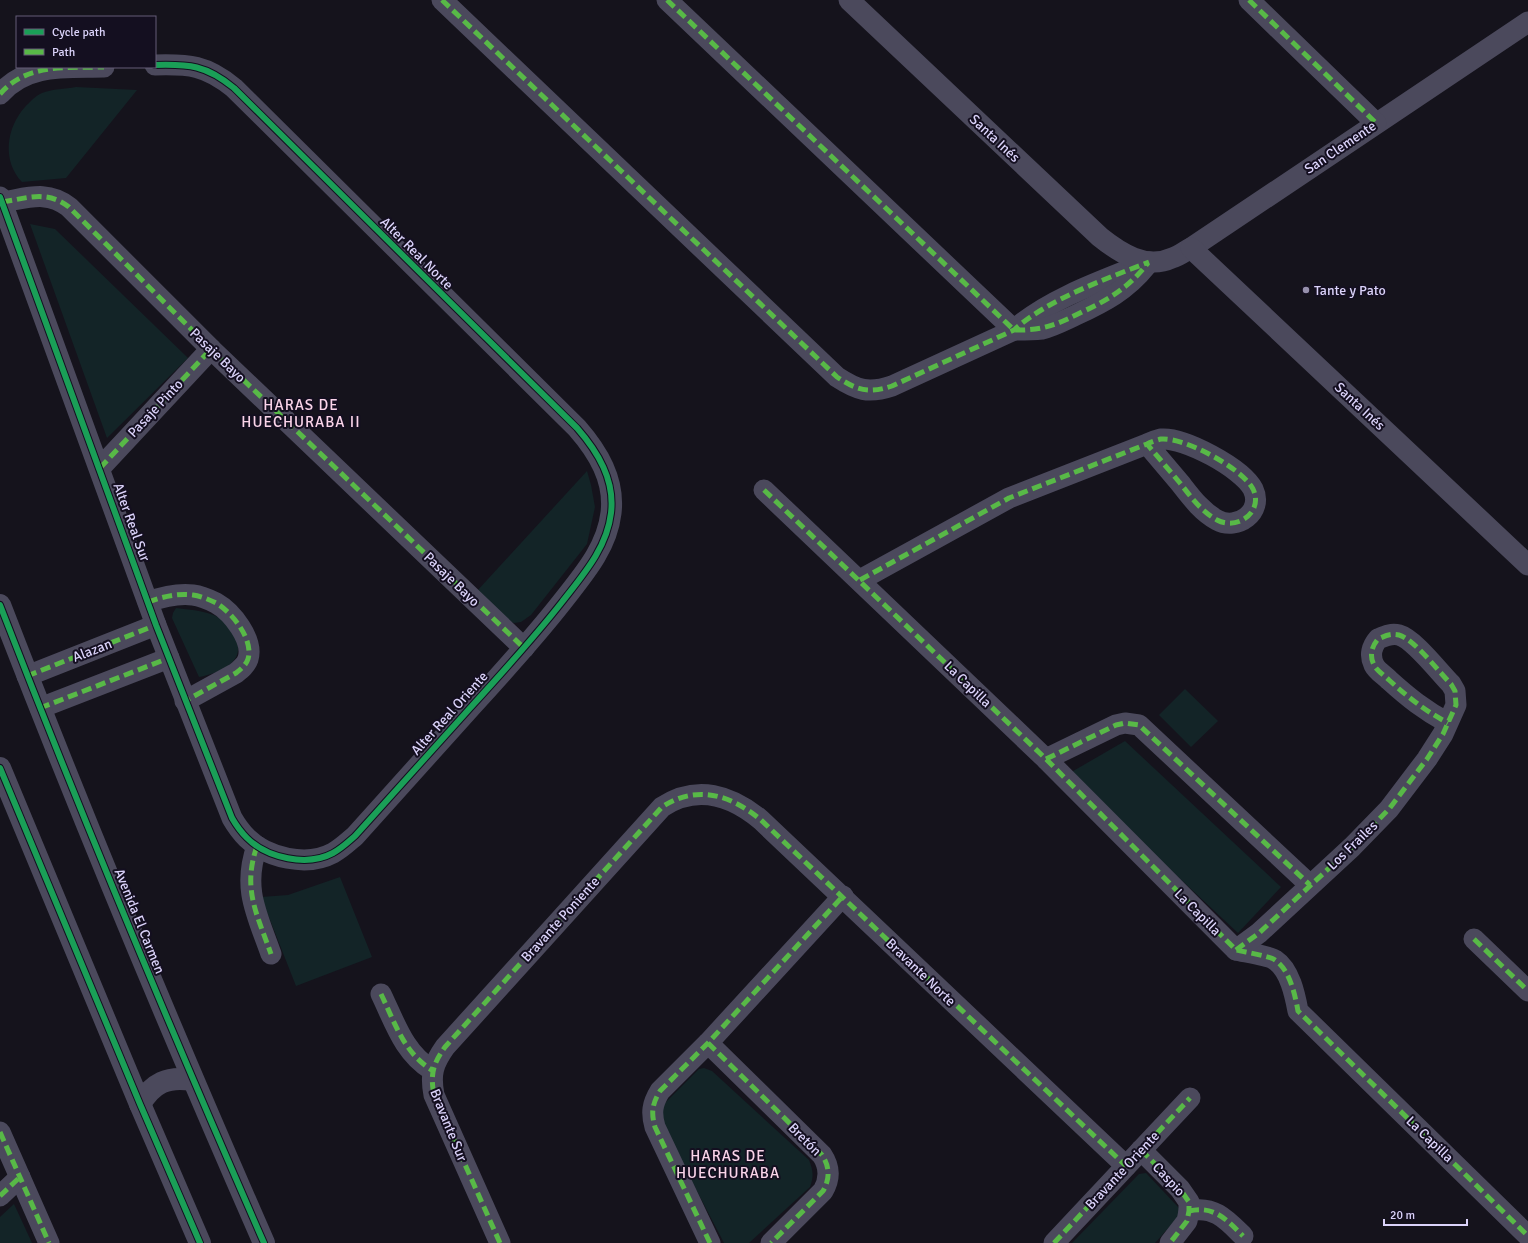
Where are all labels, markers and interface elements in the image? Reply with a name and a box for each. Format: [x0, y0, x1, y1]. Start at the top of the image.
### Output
legend [16, 16, 156, 68]
text: Cycle path [52, 25, 105, 40]
text: Path [52, 45, 75, 60]
street label: Santa Inés [966, 111, 1023, 166]
street label: San Clemente [1301, 117, 1379, 178]
street label: Alter Real Norte [377, 213, 457, 293]
place label: Tante y Pato [1314, 282, 1386, 299]
marker: Tante y Pato [1301, 285, 1311, 295]
street label: Pasaje Bayo [186, 325, 249, 386]
street label: Pasaje Pinto [124, 376, 187, 441]
street label: Santa Inés [1331, 379, 1388, 434]
district label: HARAS DE HUECHURABA II [241, 396, 361, 431]
street label: Alter Real Sur [109, 481, 154, 565]
street label: Pasaje Bayo [420, 549, 483, 610]
street label: Alazan [70, 635, 114, 666]
street label: La Capilla [940, 658, 995, 711]
street label: Alter Real Oriente [407, 668, 491, 759]
street label: Los Frailes [1324, 817, 1381, 874]
street label: Avenida El Carmen [111, 866, 168, 976]
street label: Bravante Poniente [518, 873, 603, 965]
street label: La Capilla [1171, 885, 1225, 939]
street label: Bravante Norte [882, 935, 959, 1010]
street label: Bravante Sur [426, 1086, 471, 1165]
street label: La Capilla [1402, 1113, 1457, 1166]
street label: Bretón [785, 1119, 825, 1159]
street label: Bravante Oriente [1082, 1128, 1163, 1213]
district label: HARAS DE HUECHURABA [676, 1147, 780, 1182]
street label: Caspio [1149, 1159, 1189, 1200]
scale bar [1384, 1201, 1467, 1227]
text: 20 m [1390, 1208, 1415, 1223]

